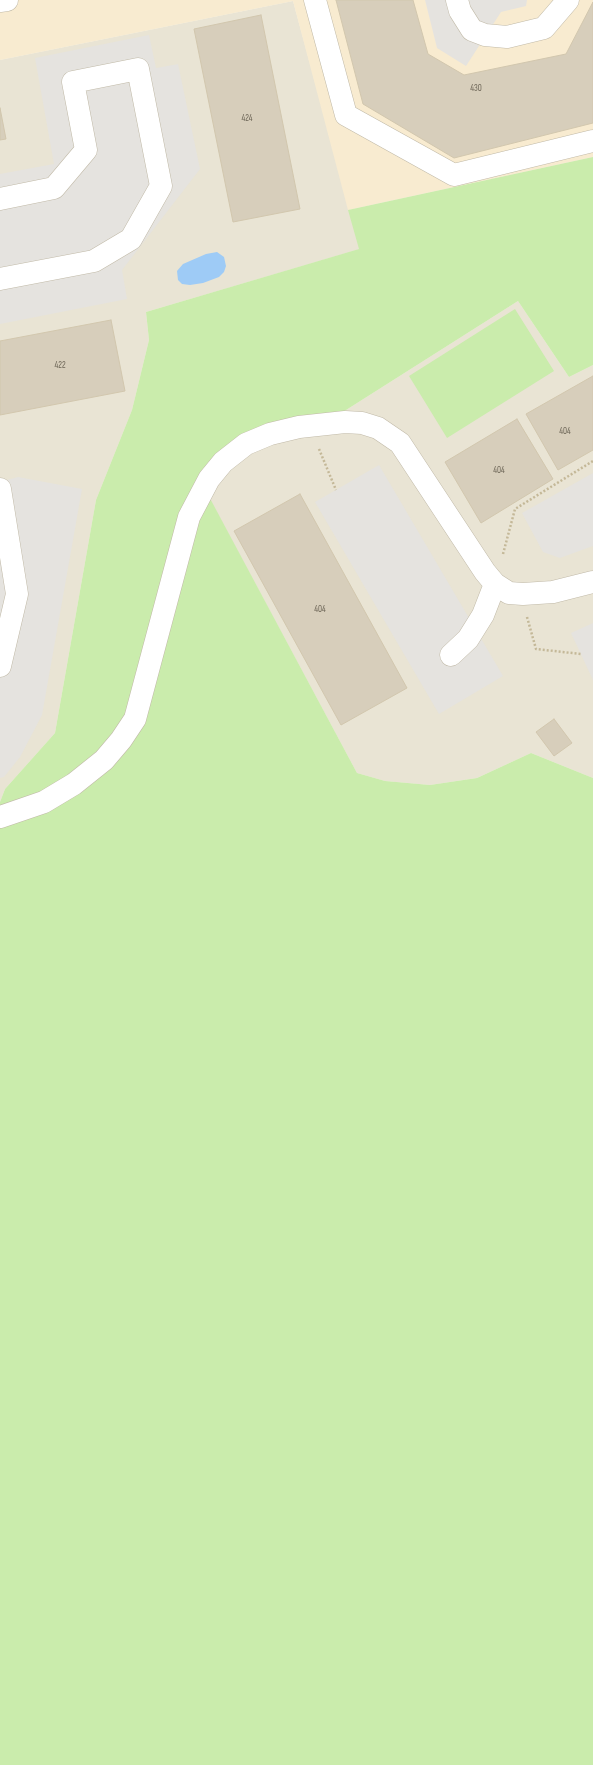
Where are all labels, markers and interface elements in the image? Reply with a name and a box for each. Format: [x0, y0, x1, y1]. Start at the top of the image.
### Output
house number: 430 [470, 84, 482, 94]
house number: 424 [241, 114, 253, 124]
house number: 422 [54, 361, 66, 371]
house number: 404 [559, 427, 571, 437]
house number: 404 [493, 466, 505, 476]
house number: 404 [314, 605, 326, 615]

